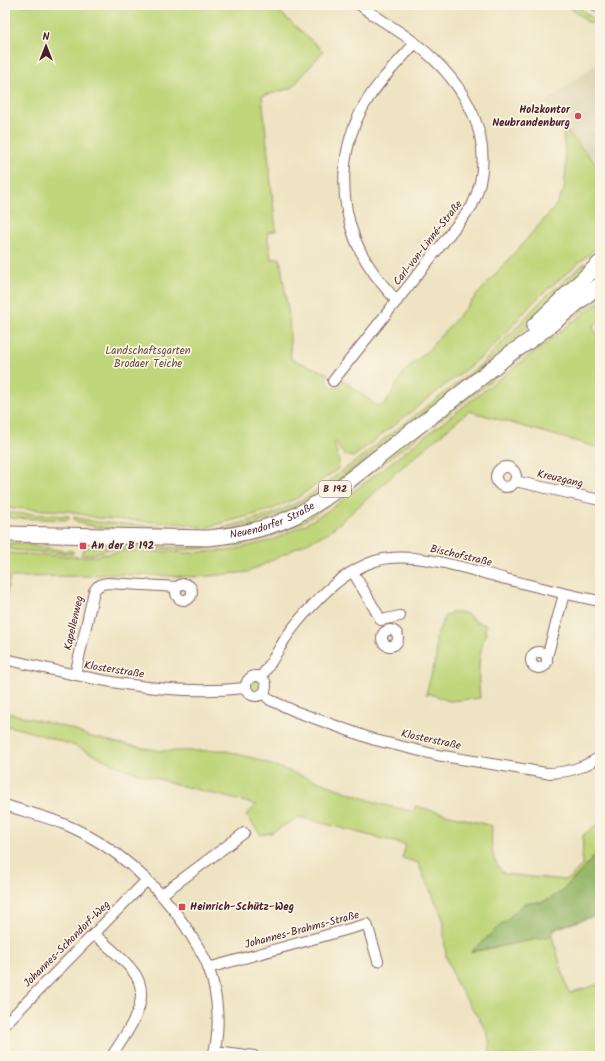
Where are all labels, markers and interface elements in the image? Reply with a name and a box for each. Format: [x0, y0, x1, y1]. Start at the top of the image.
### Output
north arrow [26, 26, 66, 66]
text: N [43, 28, 50, 46]
place label: Holzkontor Neubrandenburg [492, 101, 571, 132]
marker: Holzkontor Neubrandenburg [573, 111, 583, 121]
street label: Carl-von-Linné-Straße [389, 196, 467, 290]
park label: Landschaftsgarten Brodaer Teiche [105, 342, 191, 373]
street label: Kreuzgang [535, 465, 585, 493]
road number: B 192 [319, 481, 351, 497]
street label: Neuendorfer Straße [228, 497, 319, 544]
place label: An der B 192 [91, 537, 154, 555]
street label: Bischofstraße [428, 540, 494, 572]
marker: An der B 192 [78, 541, 88, 551]
street label: Kapellenweg [59, 594, 89, 652]
street label: Klosterstraße [83, 656, 146, 684]
street label: Klosterstraße [399, 725, 463, 755]
street label: Johannes-Schondorf-Weg [19, 896, 115, 992]
place label: Heinrich-Schütz-Weg [190, 898, 294, 916]
marker: Heinrich-Schütz-Weg [177, 902, 187, 912]
street label: Johannes-Brahms-Straße [243, 906, 361, 954]

